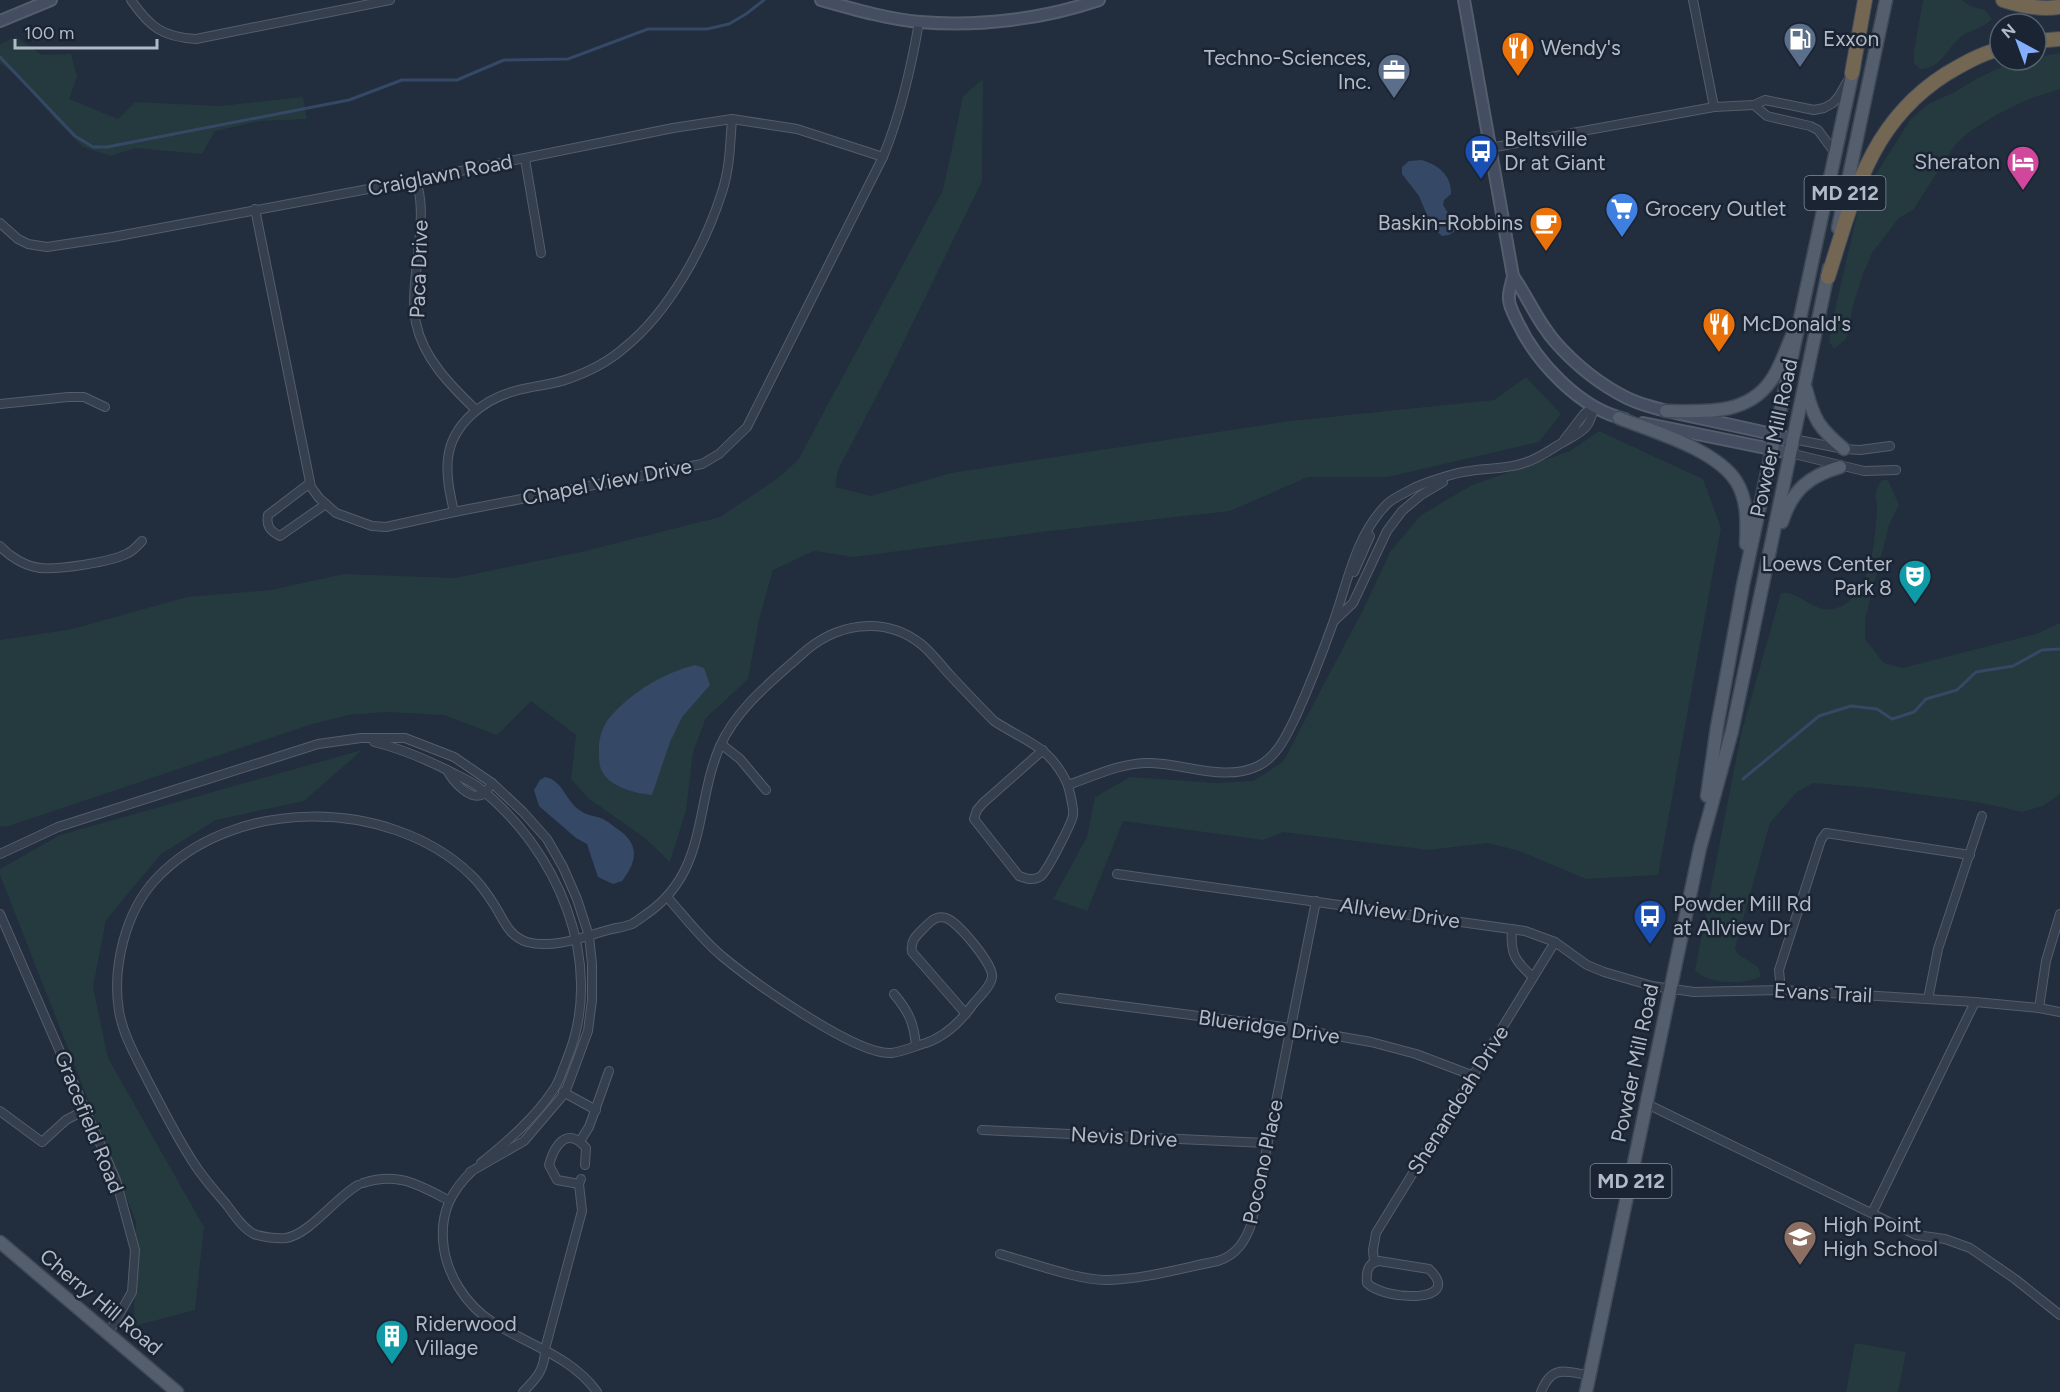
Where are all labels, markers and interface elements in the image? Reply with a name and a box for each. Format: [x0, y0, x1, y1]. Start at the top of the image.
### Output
scale bar [15, 12, 158, 50]
north arrow [1988, 12, 2048, 72]
text: N [1998, 20, 2019, 42]
fuel station icon: Exxon [1782, 21, 1818, 68]
text: 100 m [24, 22, 74, 44]
place label: Exxon [1823, 26, 1879, 51]
restaurant icon: Wendy's [1500, 30, 1536, 77]
place label: Wendy's [1541, 35, 1621, 60]
place label: Techno-Sciences, Inc. [1204, 45, 1371, 94]
office icon: Techno-Sciences, Inc. [1376, 52, 1412, 99]
place label: Beltsville Dr at Giant [1504, 126, 1606, 175]
bus stop icon: Beltsville Dr at Giant [1463, 133, 1499, 180]
hotel icon: Sheraton [2005, 144, 2041, 191]
street label: Craiglawn Road [365, 148, 514, 201]
place label: Sheraton [1914, 149, 2000, 174]
road number: MD 212 [1804, 176, 1886, 210]
supermarket icon: Grocery Outlet [1604, 191, 1640, 238]
place label: Grocery Outlet [1645, 196, 1786, 221]
cafe icon: Baskin-Robbins [1528, 205, 1564, 252]
place label: Baskin-Robbins [1378, 210, 1523, 235]
street label: Paca Drive [404, 219, 433, 319]
restaurant icon: McDonald's [1701, 306, 1737, 353]
place label: McDonald's [1742, 311, 1851, 336]
street label: Powder Mill Road [1744, 356, 1803, 520]
street label: Chapel View Drive [520, 453, 694, 510]
place label: Loews Center Park 8 [1762, 551, 1892, 600]
theatre icon: Loews Center Park 8 [1897, 558, 1933, 605]
place label: Powder Mill Rd at Allview Dr [1673, 891, 1812, 940]
street label: Allview Drive [1339, 892, 1462, 933]
bus stop icon: Powder Mill Rd at Allview Dr [1632, 898, 1668, 945]
street label: Evans Trail [1773, 977, 1873, 1008]
street label: Powder Mill Road [1605, 981, 1664, 1145]
street label: Blueridge Drive [1197, 1004, 1341, 1049]
street label: Shenandoah Drive [1402, 1021, 1513, 1179]
street label: Gracefield Road [50, 1047, 129, 1197]
street label: Pocono Place [1237, 1097, 1288, 1227]
street label: Nevis Drive [1070, 1121, 1178, 1152]
road number: MD 212 [1590, 1164, 1672, 1198]
place label: High Point High School [1823, 1212, 1938, 1261]
school or university icon: High Point High School [1782, 1219, 1818, 1266]
street label: Cherry Hill Road [35, 1243, 168, 1360]
place label: Riderwood Village [415, 1311, 517, 1360]
building icon: Riderwood Village [374, 1318, 410, 1365]

